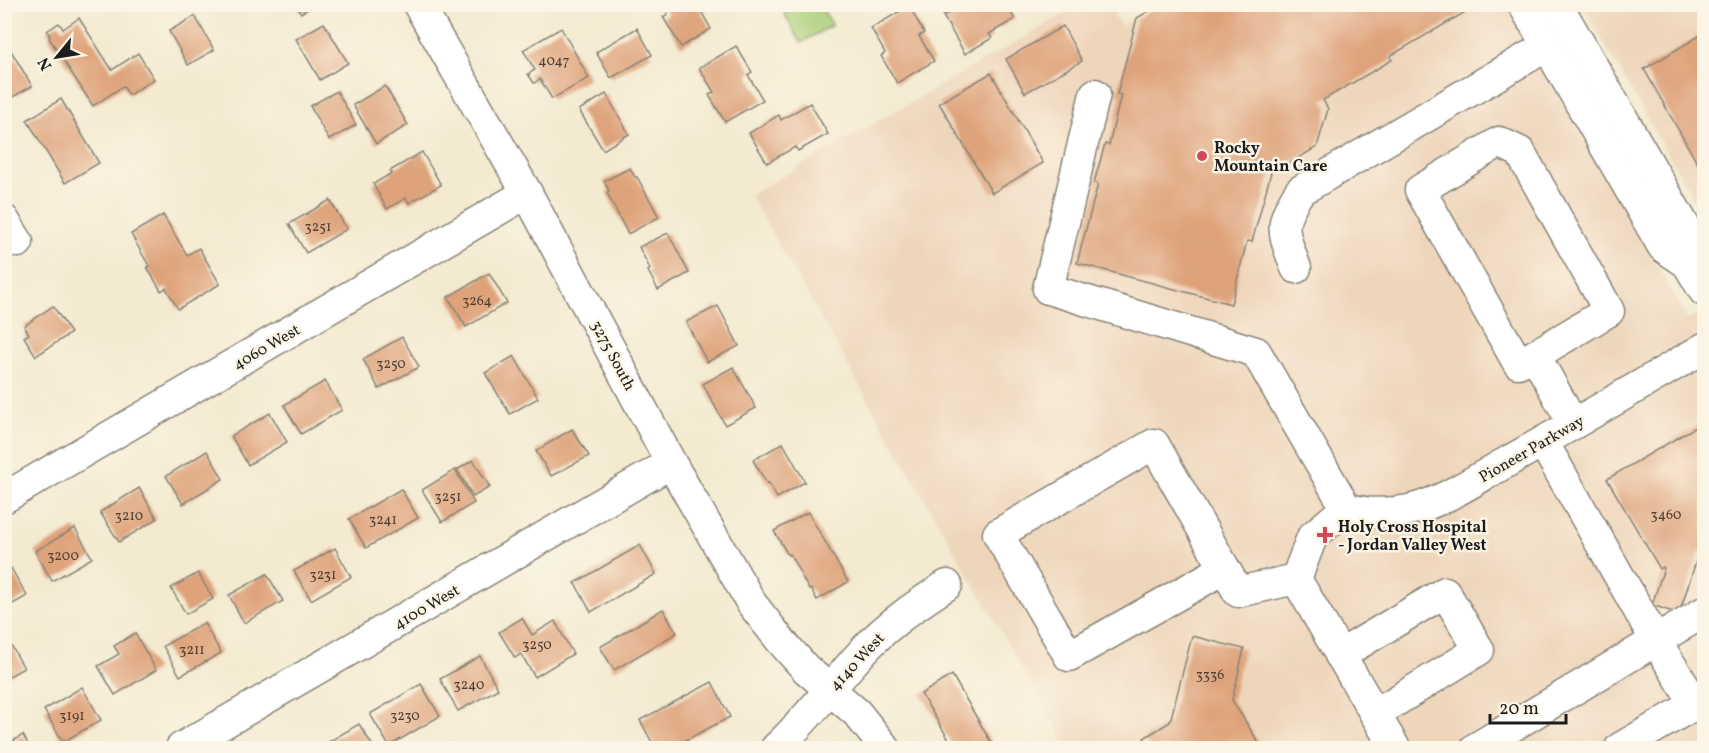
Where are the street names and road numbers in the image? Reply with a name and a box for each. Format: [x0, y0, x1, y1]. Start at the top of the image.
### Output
street label: 3275 South [585, 317, 640, 395]
street label: 4060 West [229, 319, 305, 376]
street label: Pioneer Parkway [1475, 410, 1589, 489]
street label: 4100 West [390, 580, 464, 635]
street label: 4140 West [825, 628, 890, 696]

